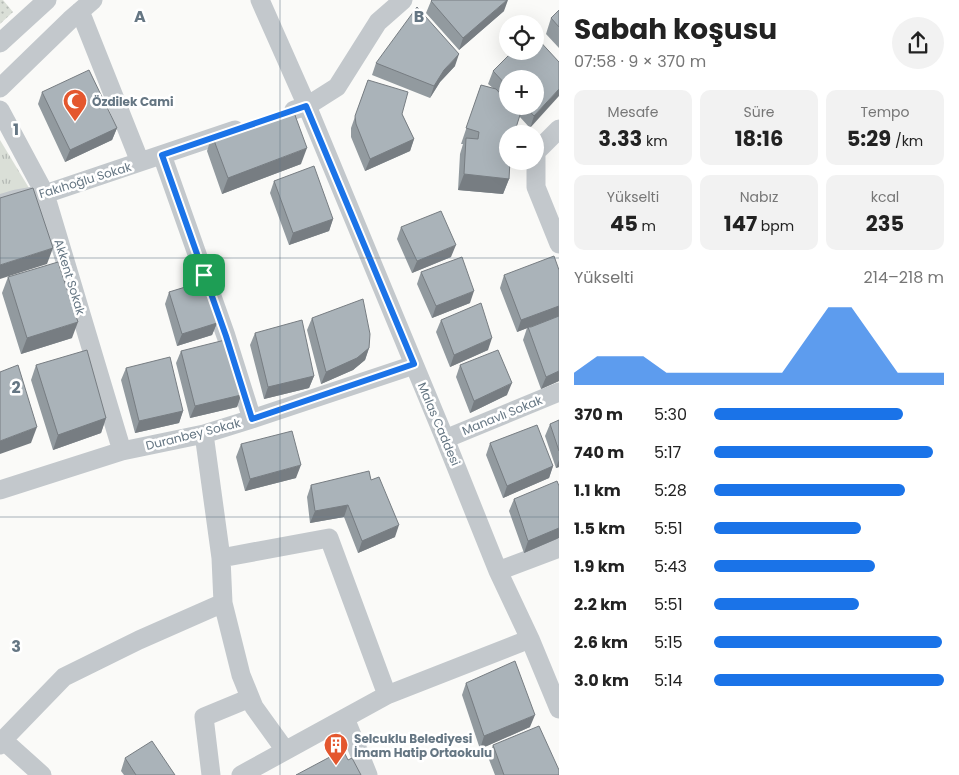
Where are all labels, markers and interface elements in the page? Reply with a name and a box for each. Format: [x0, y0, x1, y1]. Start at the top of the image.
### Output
text: A [134, 5, 146, 28]
text: B [414, 5, 424, 28]
text: Sabah koşusu [574, 10, 777, 49]
map controls [499, 15, 544, 170]
button: locate [499, 15, 544, 60]
button: share [892, 17, 944, 69]
text: 07:58 · 9 × 370 m [574, 50, 706, 73]
button: + [499, 70, 544, 115]
mosque icon: Özdilek Cami [62, 88, 88, 122]
place label: Özdilek Cami [92, 93, 174, 110]
text: Mesafe [608, 102, 658, 122]
text: Süre [743, 102, 775, 122]
text: Tempo [860, 102, 910, 122]
text: 1 [13, 118, 19, 141]
text: 3.33 [598, 124, 642, 153]
text: 18:16 [735, 124, 783, 153]
text: 5:29 [847, 124, 891, 153]
button: − [499, 125, 544, 170]
text: km [642, 131, 668, 151]
text: /km [891, 131, 923, 151]
street label: Fakıhoğlu Sokak [37, 158, 134, 202]
text: Yükselti [607, 187, 659, 207]
text: Nabız [740, 187, 778, 207]
text: kcal [871, 187, 899, 207]
text: 45 [610, 209, 638, 238]
text: 147 [724, 209, 757, 238]
text: 235 [866, 209, 904, 238]
text: m [638, 216, 656, 236]
text: bpm [757, 216, 794, 236]
street label: Akkent Sokak [50, 237, 90, 318]
pin [183, 254, 225, 296]
icon: arrive [190, 261, 218, 289]
text: Yükselti [574, 266, 634, 289]
text: 214–218 m [864, 266, 944, 289]
text: 2 [11, 376, 21, 399]
street label: Malas Caddesi [414, 380, 464, 468]
street label: Manavlı Sokak [459, 391, 545, 439]
text: 370 m [574, 403, 623, 426]
text: 5:30 [654, 403, 687, 426]
street label: Duranbey Sokak [144, 414, 243, 454]
text: 740 m [574, 441, 624, 464]
text: 5:17 [654, 441, 681, 464]
text: 1.1 km [574, 479, 621, 502]
text: 5:28 [654, 479, 687, 502]
text: 1.5 km [574, 517, 625, 540]
text: 5:51 [654, 517, 683, 540]
text: 1.9 km [574, 555, 625, 578]
text: 5:43 [654, 555, 687, 578]
text: 2.2 km [574, 593, 627, 616]
text: 5:51 [654, 593, 683, 616]
text: 2.6 km [574, 631, 628, 654]
text: 5:15 [654, 631, 683, 654]
text: 3 [11, 635, 21, 658]
text: 3.0 km [574, 669, 629, 692]
text: 5:14 [654, 669, 683, 692]
place label: Selcuklu Belediyesi İmam Hatip Ortaokulu [354, 730, 492, 761]
building icon: Selcuklu Belediyesi İmam Hatip Ortaokulu [323, 732, 349, 766]

